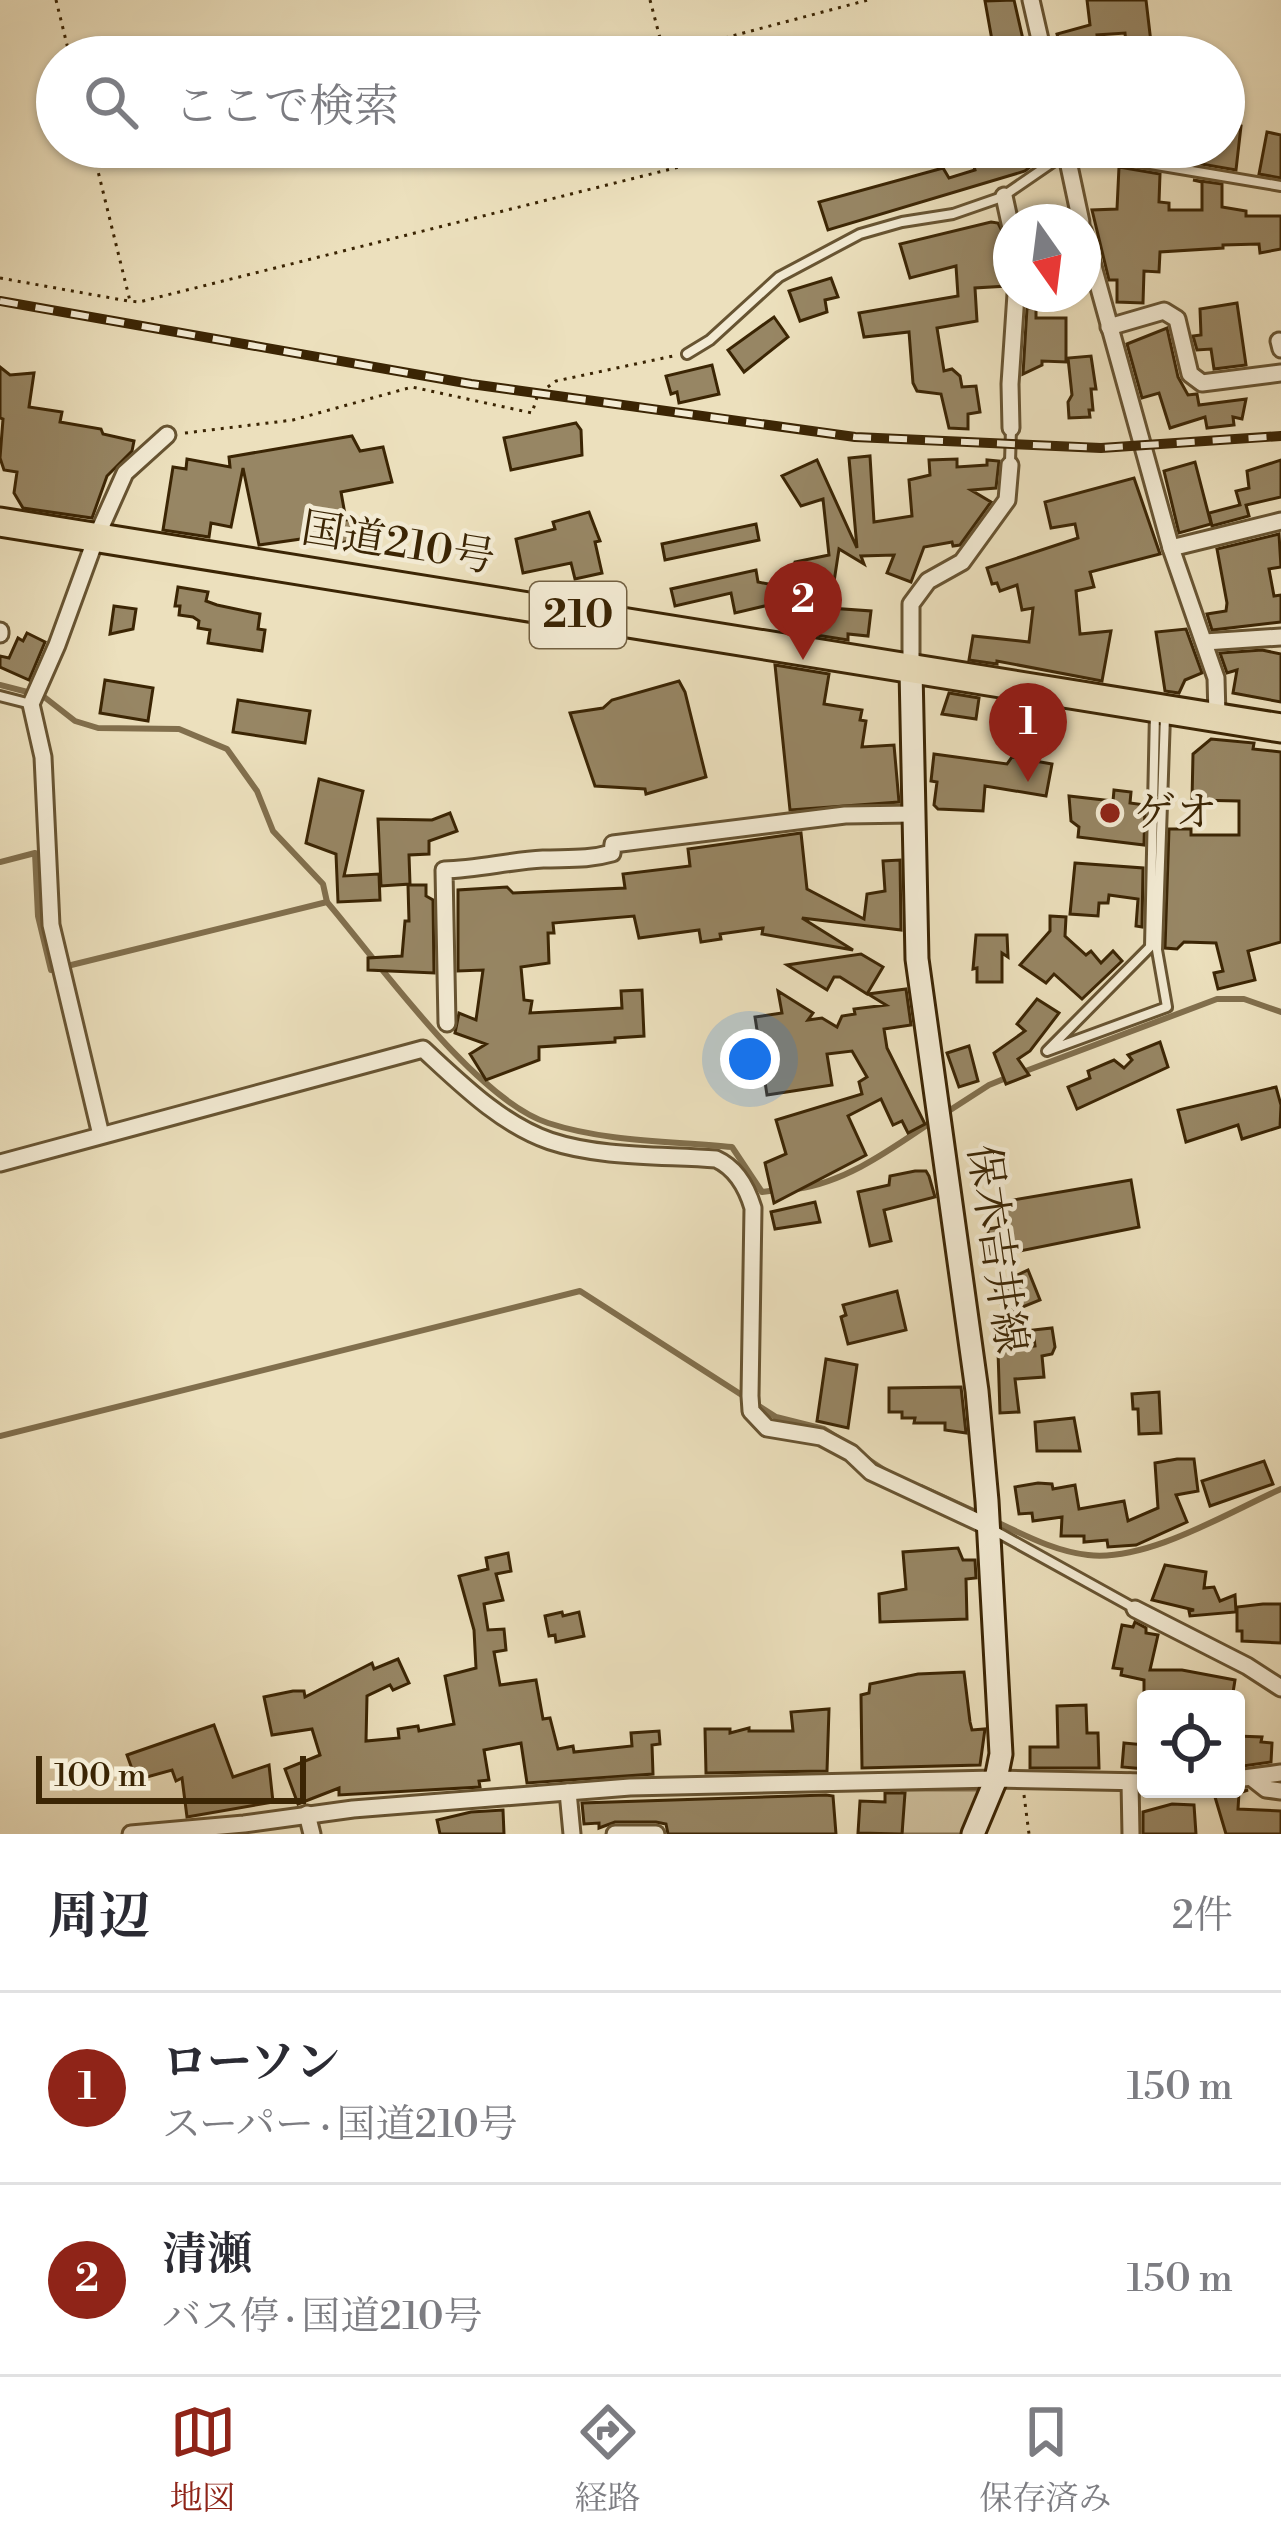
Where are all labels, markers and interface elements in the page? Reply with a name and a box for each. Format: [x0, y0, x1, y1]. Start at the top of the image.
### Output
search box [36, 36, 1245, 168]
icon: search [78, 69, 144, 135]
text: ここで検索 [174, 79, 399, 136]
north arrow [993, 204, 1101, 312]
street label: 国道210号 [298, 503, 498, 585]
pin: 2 [764, 561, 842, 660]
road number: 210 [530, 582, 626, 648]
pin: 1 [989, 683, 1067, 782]
place label: ゲオ [1134, 787, 1217, 840]
marker: ゲオ [1097, 800, 1123, 826]
your location [720, 1029, 780, 1089]
street label: 保木吉井線 [955, 1141, 1037, 1357]
map controls [1137, 1690, 1245, 1798]
button: locate [1137, 1690, 1245, 1798]
scale bar [36, 1750, 306, 1803]
text: 100 m [54, 1756, 147, 1797]
text: 周辺 [48, 1886, 150, 1950]
text: 2件 [1172, 1892, 1233, 1941]
text: ローソン [162, 2035, 340, 2092]
text: 1 [78, 2063, 96, 2112]
text: 150 m [1127, 2063, 1233, 2112]
text: スーパー · 国道210号 [162, 2101, 518, 2150]
text: 清瀬 [162, 2227, 252, 2284]
text: 2 [75, 2255, 99, 2304]
text: 150 m [1127, 2255, 1233, 2304]
text: バス停 · 国道210号 [162, 2293, 483, 2342]
tab: 地図 [170, 2399, 236, 2520]
tab: 経路 [575, 2399, 641, 2520]
tab: 保存済み [980, 2399, 1112, 2520]

